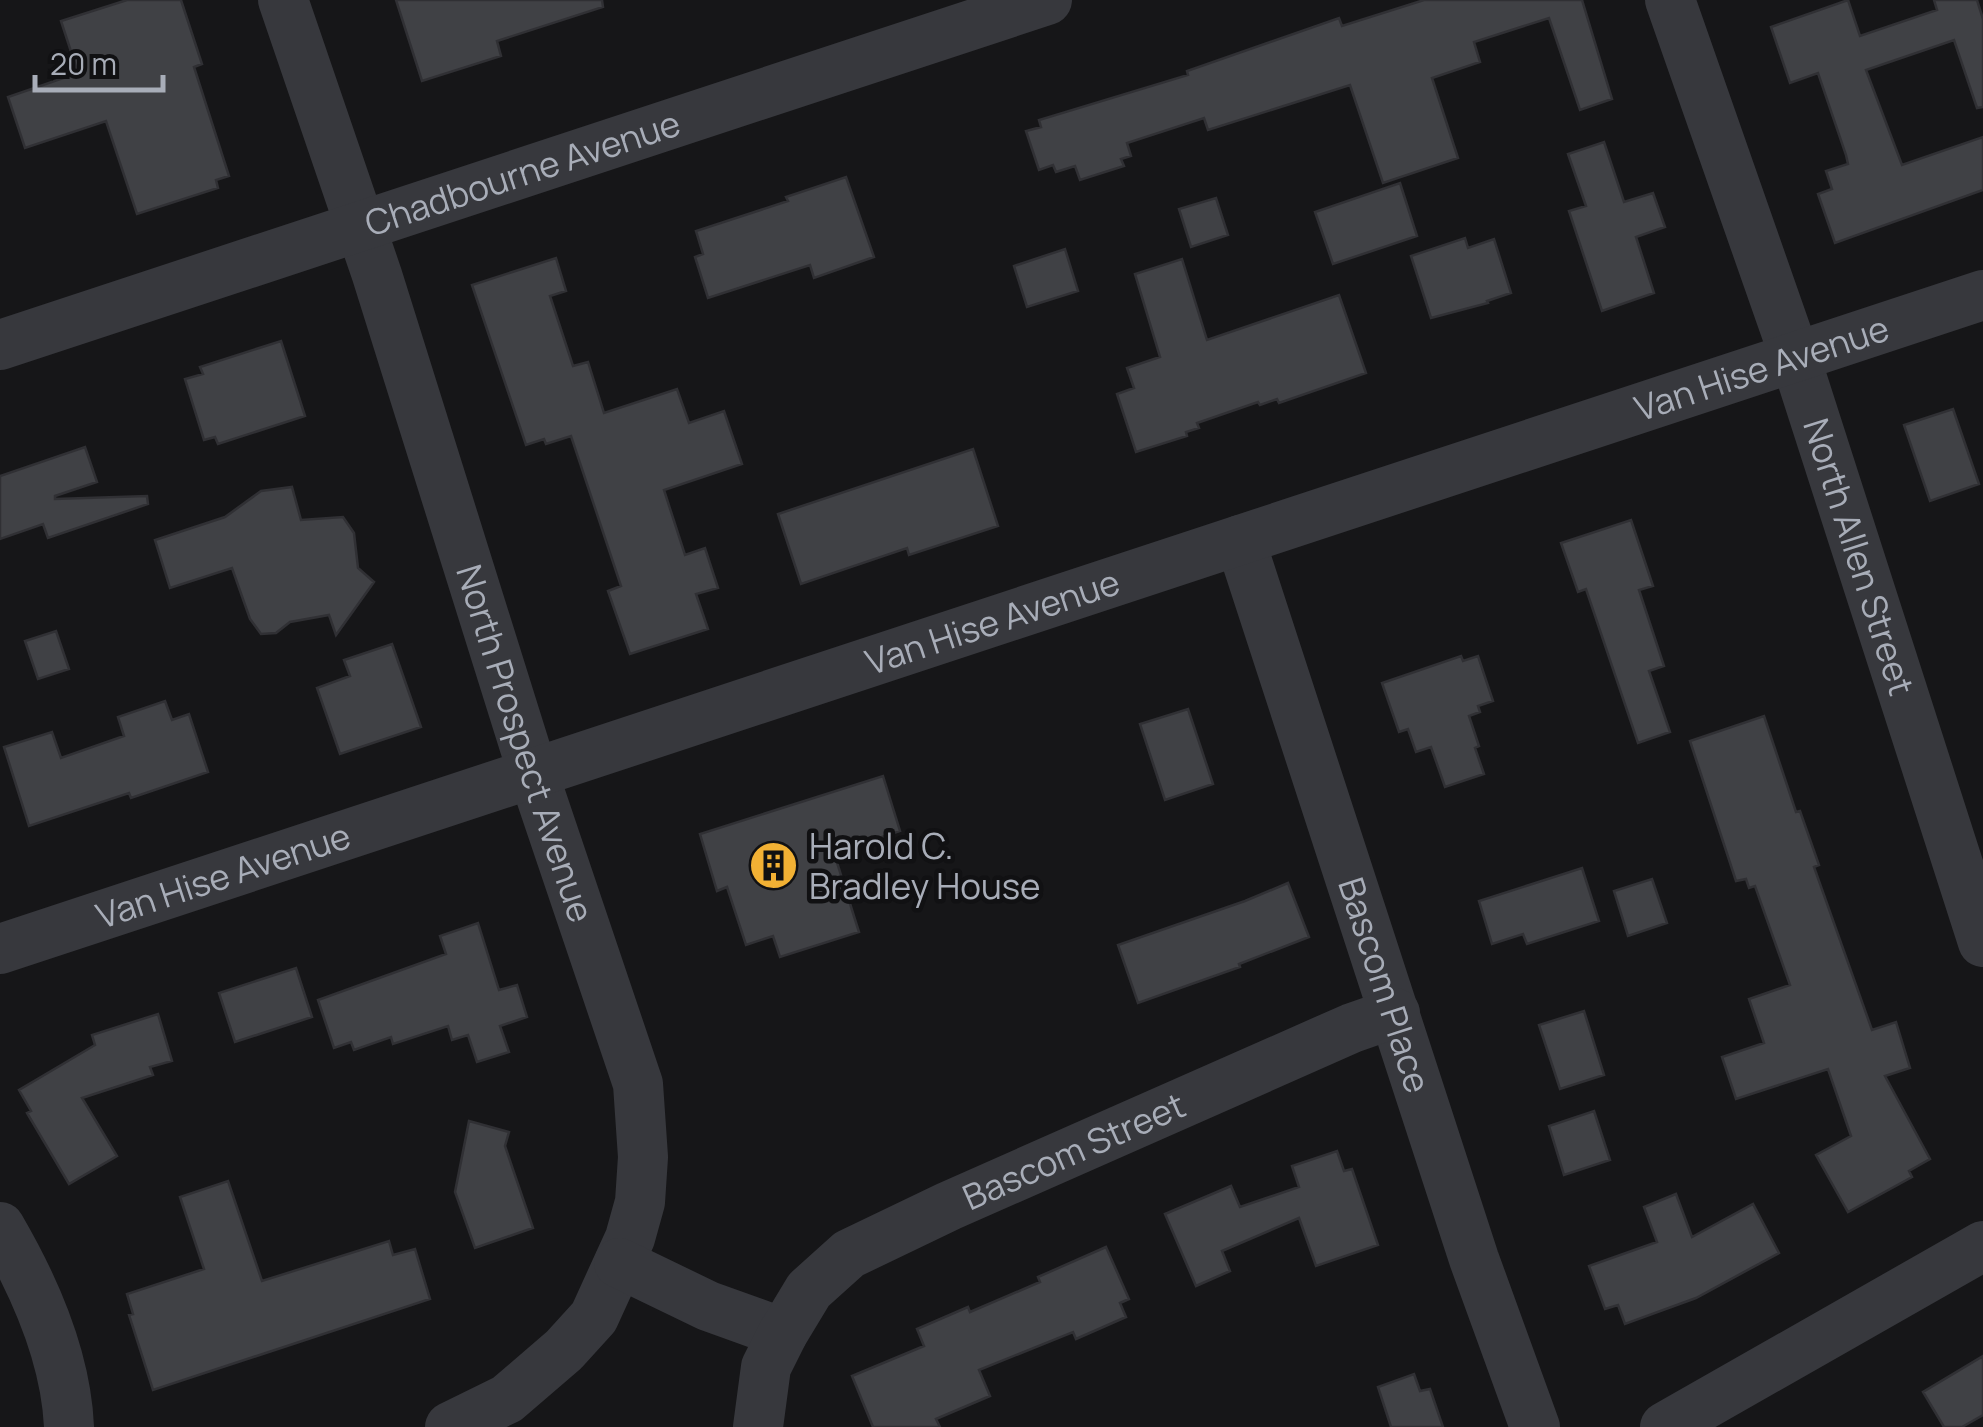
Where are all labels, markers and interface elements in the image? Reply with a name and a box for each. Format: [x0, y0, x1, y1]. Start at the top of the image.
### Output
scale bar [35, 30, 162, 92]
text: 20 m [50, 43, 117, 84]
street label: Chadbourne Avenue [359, 99, 686, 247]
street label: Van Hise Avenue [1628, 304, 1895, 432]
street label: North Allen Street [1792, 412, 1926, 701]
street label: Van Hise Avenue [859, 557, 1126, 686]
street label: North Prospect Avenue [445, 559, 606, 928]
street label: Van Hise Avenue [90, 811, 356, 940]
place label: Harold C. Bradley House [809, 822, 1041, 910]
building icon: Harold C. Bradley House [748, 840, 800, 892]
street label: Bascom Place [1327, 871, 1442, 1099]
street label: Bascom Street [955, 1081, 1193, 1221]

